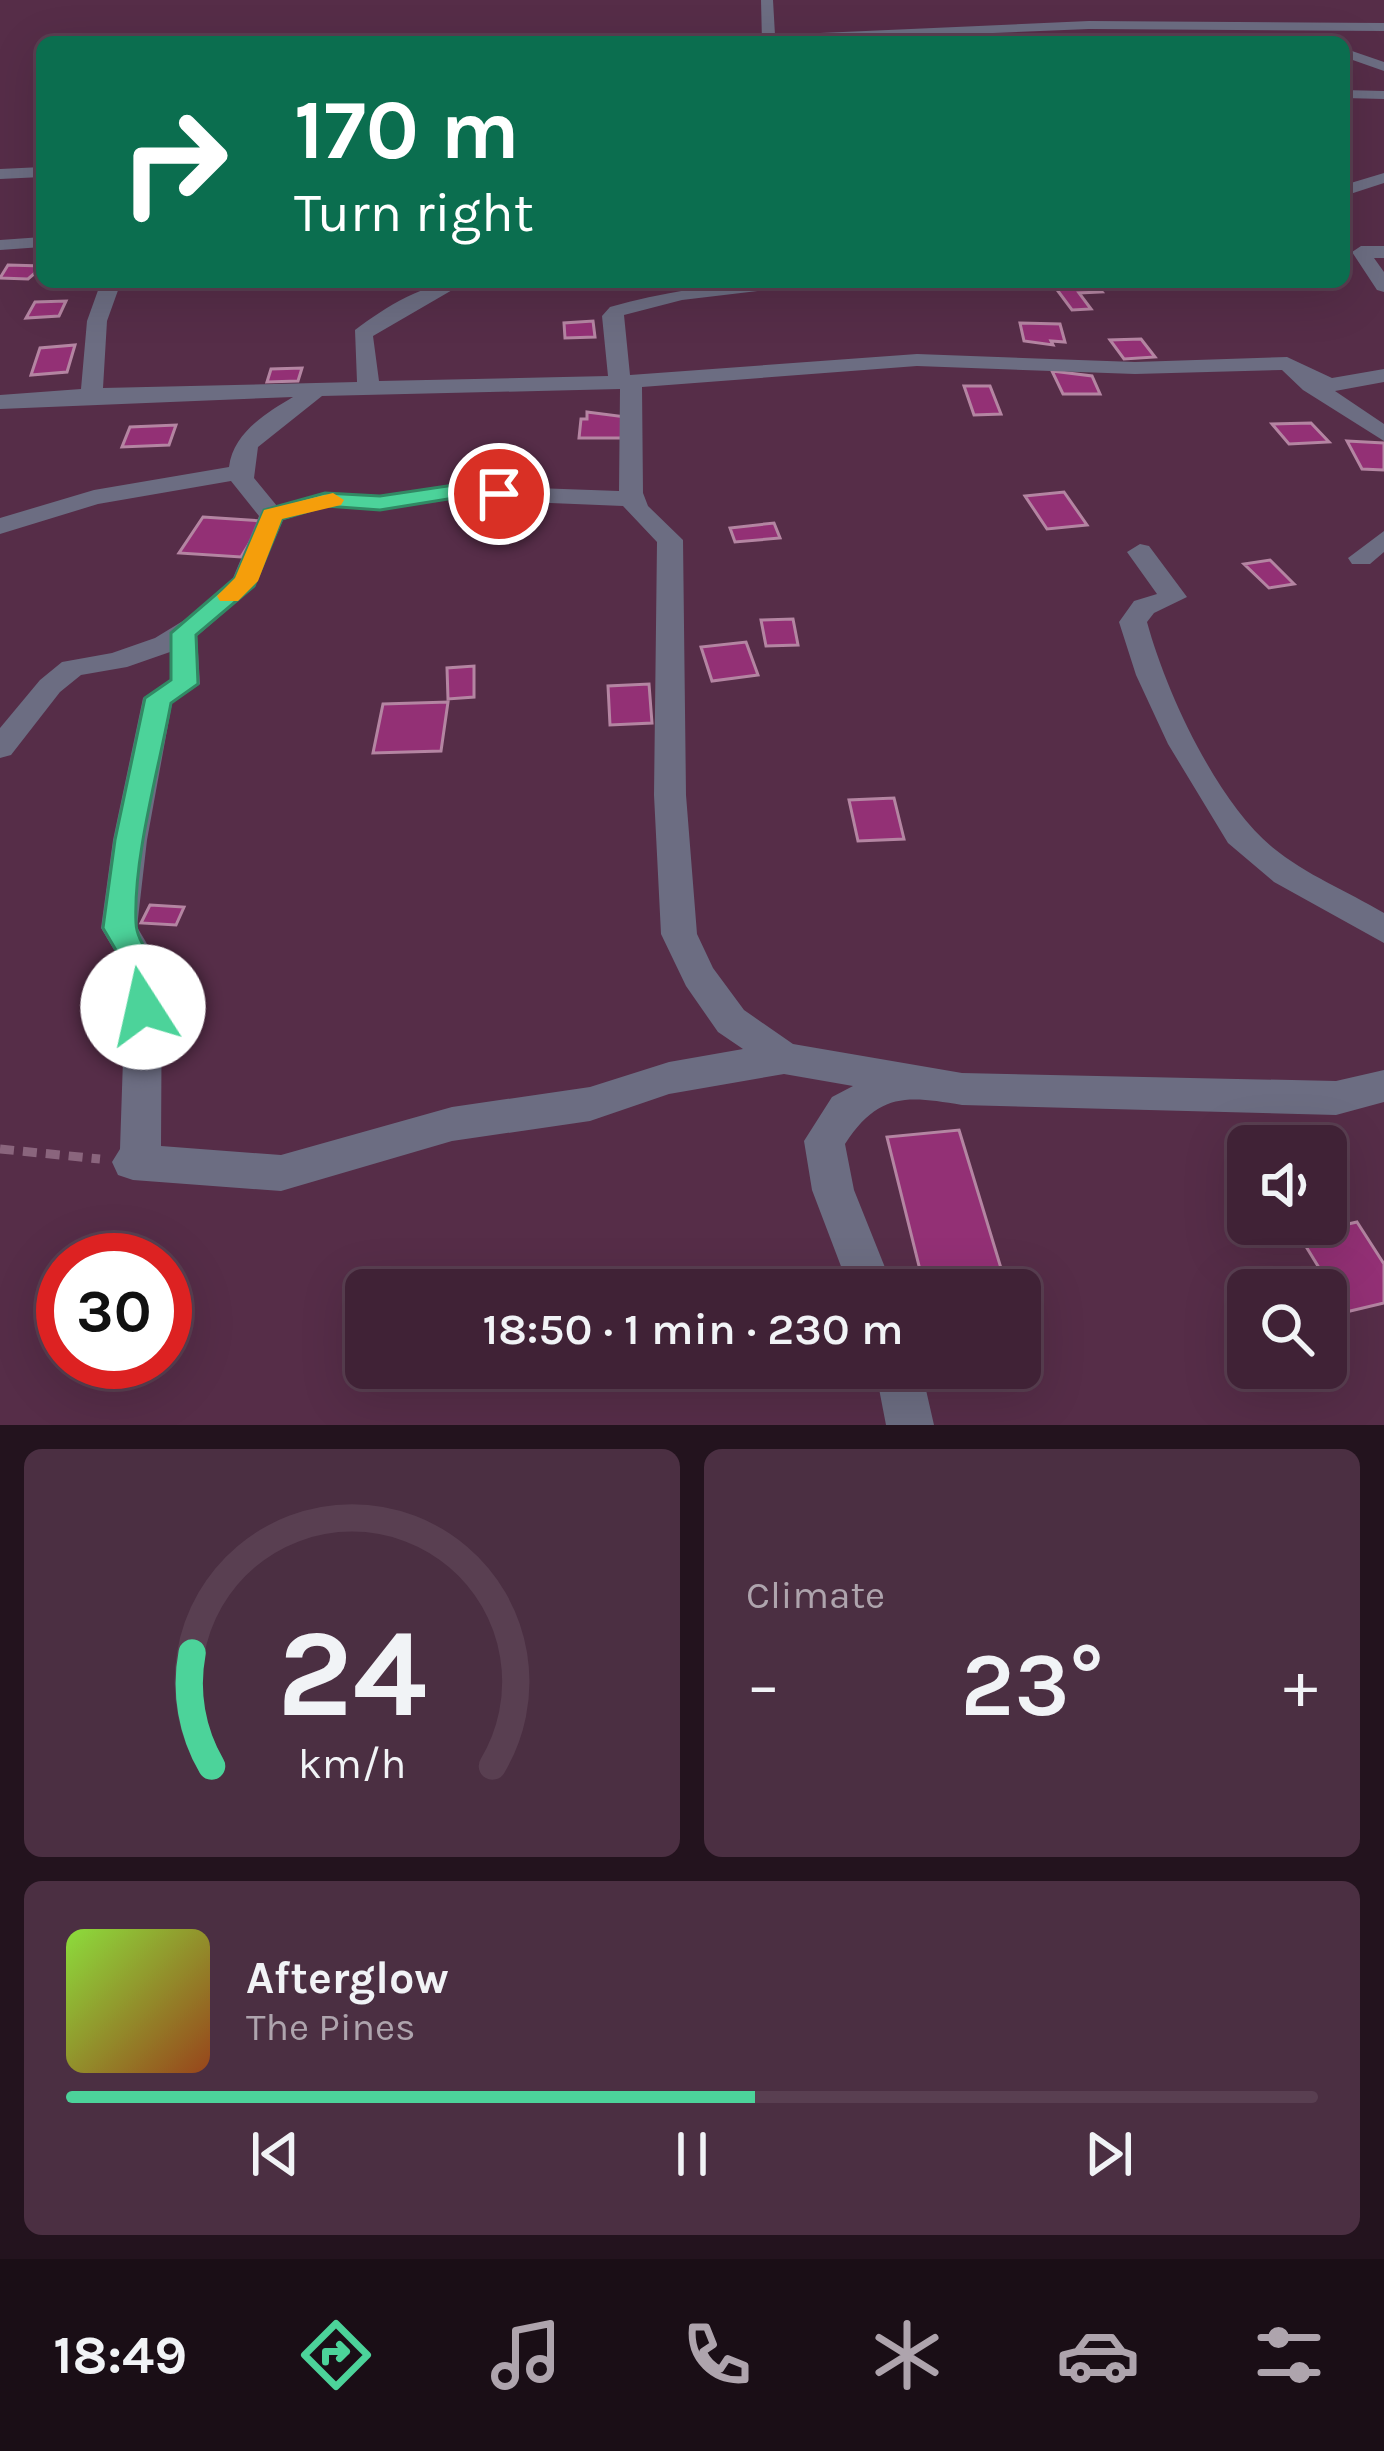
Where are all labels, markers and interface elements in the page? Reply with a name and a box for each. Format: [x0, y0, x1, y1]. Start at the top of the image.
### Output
text: 170 m [294, 81, 520, 179]
icon: right [96, 84, 252, 240]
text: Turn right [294, 181, 534, 245]
pin [448, 443, 550, 545]
icon: arrive [466, 461, 532, 527]
position arrow [80, 944, 206, 1070]
map controls [1227, 1125, 1347, 1389]
button: sound [1227, 1125, 1347, 1245]
speed limit sign: 30 [36, 1233, 192, 1389]
button: search [1227, 1269, 1347, 1389]
text: 18:50 · 1 min · 230 m [482, 1303, 904, 1355]
text: Climate [746, 1572, 885, 1618]
text: 24 [277, 1601, 427, 1746]
text: 23° [961, 1632, 1103, 1738]
text: − [746, 1646, 781, 1724]
text: + [1283, 1646, 1318, 1724]
text: km/h [298, 1739, 406, 1789]
text: Afterglow [246, 1952, 449, 2004]
text: The Pines [246, 2004, 416, 2050]
icon: previous [242, 2121, 308, 2187]
icon: pause [659, 2121, 725, 2187]
icon: next [1076, 2121, 1142, 2187]
icon: directions [294, 2313, 378, 2397]
icon: music [484, 2313, 568, 2397]
icon: phone [675, 2313, 759, 2397]
icon: climate [865, 2313, 949, 2397]
icon: car [1056, 2313, 1140, 2397]
icon: filters [1247, 2313, 1331, 2397]
text: 18:49 [53, 2323, 187, 2387]

